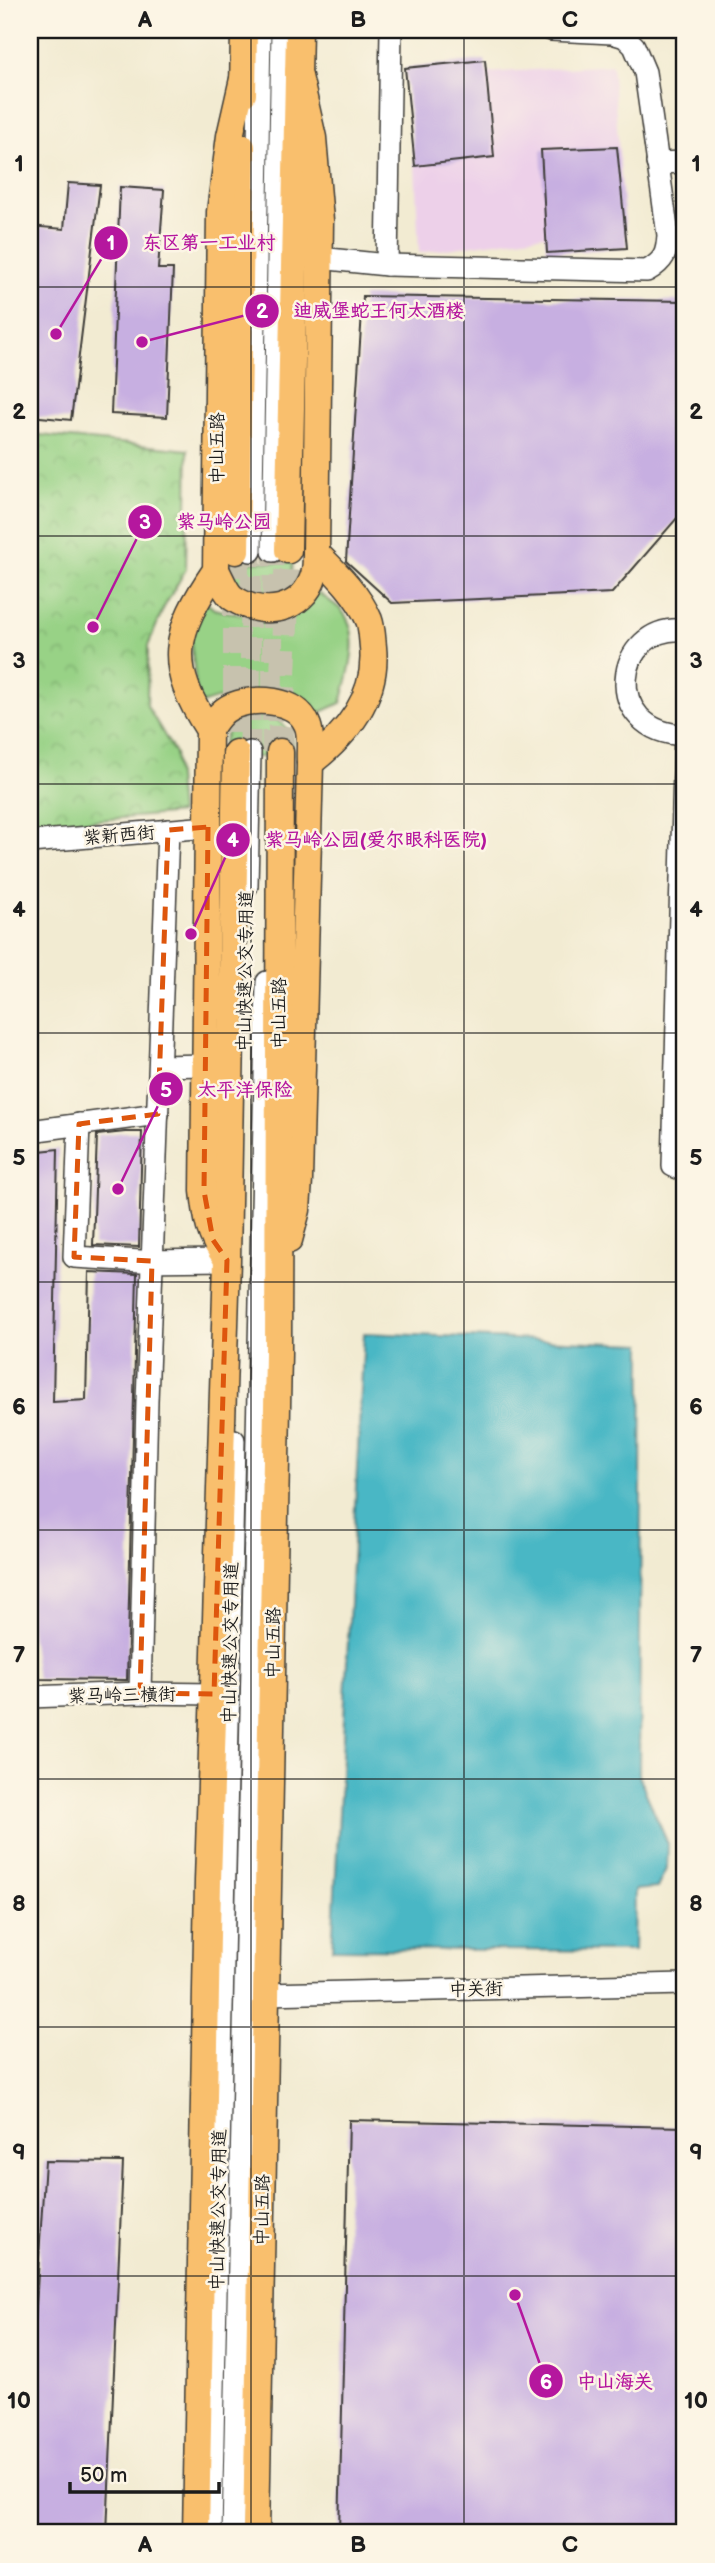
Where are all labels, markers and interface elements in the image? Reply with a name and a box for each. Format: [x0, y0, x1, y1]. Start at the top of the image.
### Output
text: A [137, 6, 153, 34]
text: B [350, 6, 366, 34]
text: C [562, 6, 578, 34]
text: 1 [14, 150, 24, 178]
text: 1 [691, 150, 701, 178]
callout: 东区第一工业村 [94, 223, 290, 263]
text: 1 [107, 231, 115, 256]
text: 东区第一工业村 [142, 232, 276, 255]
callout: 迪威堡蛇王何太酒楼 [244, 291, 478, 331]
text: 2 [256, 299, 269, 324]
text: 迪威堡蛇王何太酒楼 [293, 300, 465, 323]
text: 2 [12, 398, 26, 426]
text: 2 [689, 398, 703, 426]
street label: 中山五路 [207, 412, 228, 484]
callout: 紫马岭公园 [127, 502, 285, 542]
text: 3 [139, 510, 151, 535]
text: 紫马岭公园 [176, 511, 272, 534]
text: 3 [12, 647, 26, 675]
text: 3 [689, 647, 703, 675]
callout: 紫马岭公园(爱尔眼科医院) [215, 820, 501, 860]
street label: 紫新西街 [82, 822, 156, 849]
text: 4 [227, 828, 240, 853]
text: 紫马岭公园(爱尔眼科医院) [265, 829, 487, 852]
street label: 中山快速公交专用道 [234, 890, 257, 1052]
text: 4 [12, 896, 26, 924]
text: 4 [689, 896, 703, 924]
street label: 中山五路 [269, 977, 290, 1049]
callout: 太平洋保险 [149, 1069, 307, 1109]
text: 5 [160, 1078, 172, 1103]
text: 太平洋保险 [197, 1079, 293, 1102]
text: 5 [12, 1144, 26, 1172]
text: 5 [689, 1144, 703, 1172]
text: 6 [12, 1393, 26, 1421]
text: 6 [689, 1393, 703, 1421]
street label: 中山快速公交专用道 [219, 1562, 242, 1724]
street label: 中山五路 [262, 1607, 285, 1679]
text: 7 [13, 1641, 26, 1669]
text: 7 [690, 1641, 703, 1669]
street label: 紫马岭三横街 [68, 1684, 176, 1707]
text: 8 [12, 1890, 26, 1918]
text: 8 [689, 1890, 703, 1918]
street label: 中关街 [449, 1979, 503, 2000]
street label: 中山快速公交专用道 [207, 2129, 230, 2291]
text: 9 [12, 2139, 26, 2167]
text: 9 [689, 2139, 703, 2167]
street label: 中山五路 [251, 2174, 274, 2246]
callout: 中山海关 [528, 2361, 667, 2401]
text: 6 [540, 2370, 552, 2395]
text: 中山海关 [577, 2371, 653, 2394]
text: 10 [7, 2387, 31, 2415]
text: 10 [684, 2387, 708, 2415]
scale bar [70, 2451, 219, 2495]
text: 50 m [80, 2463, 127, 2488]
text: A [137, 2531, 153, 2559]
text: B [350, 2531, 366, 2559]
text: C [562, 2531, 578, 2559]

